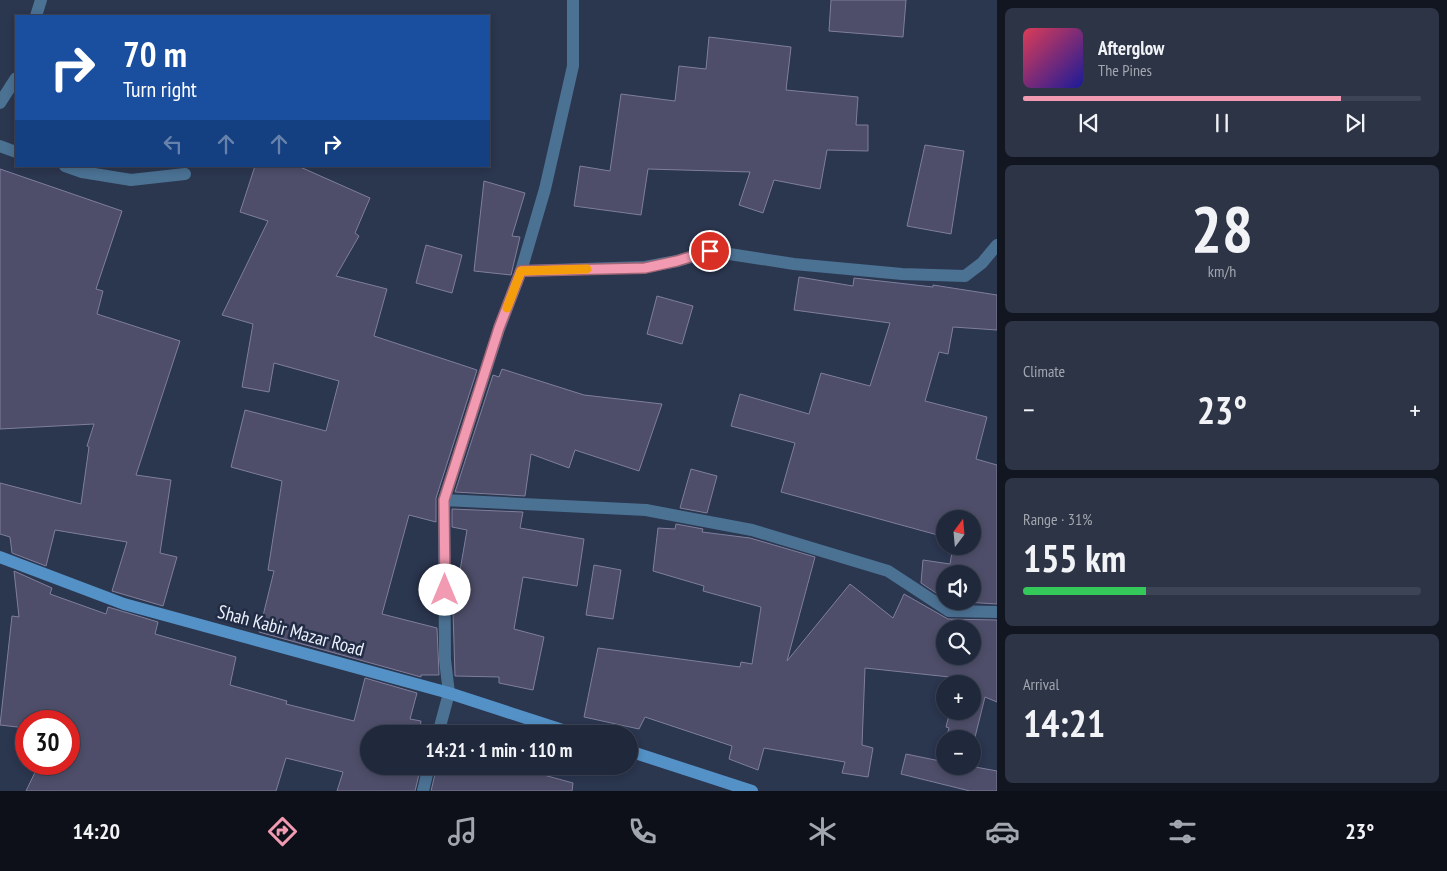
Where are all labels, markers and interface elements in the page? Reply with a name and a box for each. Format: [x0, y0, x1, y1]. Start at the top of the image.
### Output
text: 70 m [123, 31, 187, 77]
icon: right [40, 35, 105, 100]
text: Afterglow [1098, 36, 1164, 60]
text: The Pines [1098, 60, 1152, 80]
text: Turn right [123, 75, 197, 103]
icon: previous [1075, 109, 1103, 137]
icon: pause [1208, 109, 1236, 137]
icon: next [1341, 109, 1369, 137]
icon: left [159, 130, 187, 158]
icon: ahead [212, 130, 240, 158]
icon: ahead [265, 130, 293, 158]
icon: right [318, 130, 346, 158]
text: 28 [1191, 186, 1253, 270]
pin [689, 230, 731, 272]
icon: arrive [696, 237, 724, 265]
text: km/h [1208, 261, 1236, 281]
text: Climate [1023, 361, 1065, 381]
text: 23° [1197, 385, 1247, 434]
text: − [1023, 391, 1035, 428]
text: + [1409, 391, 1421, 428]
text: Range · 31% [1023, 509, 1092, 529]
north arrow [936, 510, 981, 555]
map controls [936, 510, 981, 775]
text: 155 km [1023, 533, 1126, 582]
position arrow [418, 563, 470, 615]
button: sound [936, 565, 981, 610]
street label: Shah Kabir Mazar Road [215, 599, 367, 661]
button: search [936, 620, 981, 665]
text: Arrival [1023, 674, 1059, 694]
button: + [936, 675, 981, 720]
text: 14:21 [1023, 698, 1105, 747]
speed limit sign: 30 [15, 710, 80, 775]
button: − [936, 730, 981, 775]
text: 14:21 · 1 min · 110 m [426, 738, 572, 762]
icon: directions [265, 814, 300, 849]
icon: music [445, 814, 480, 849]
icon: phone [625, 814, 660, 849]
icon: climate [805, 814, 840, 849]
icon: car [985, 814, 1020, 849]
icon: filters [1165, 814, 1200, 849]
text: 14:20 [73, 817, 120, 845]
text: 23° [1345, 817, 1374, 845]

